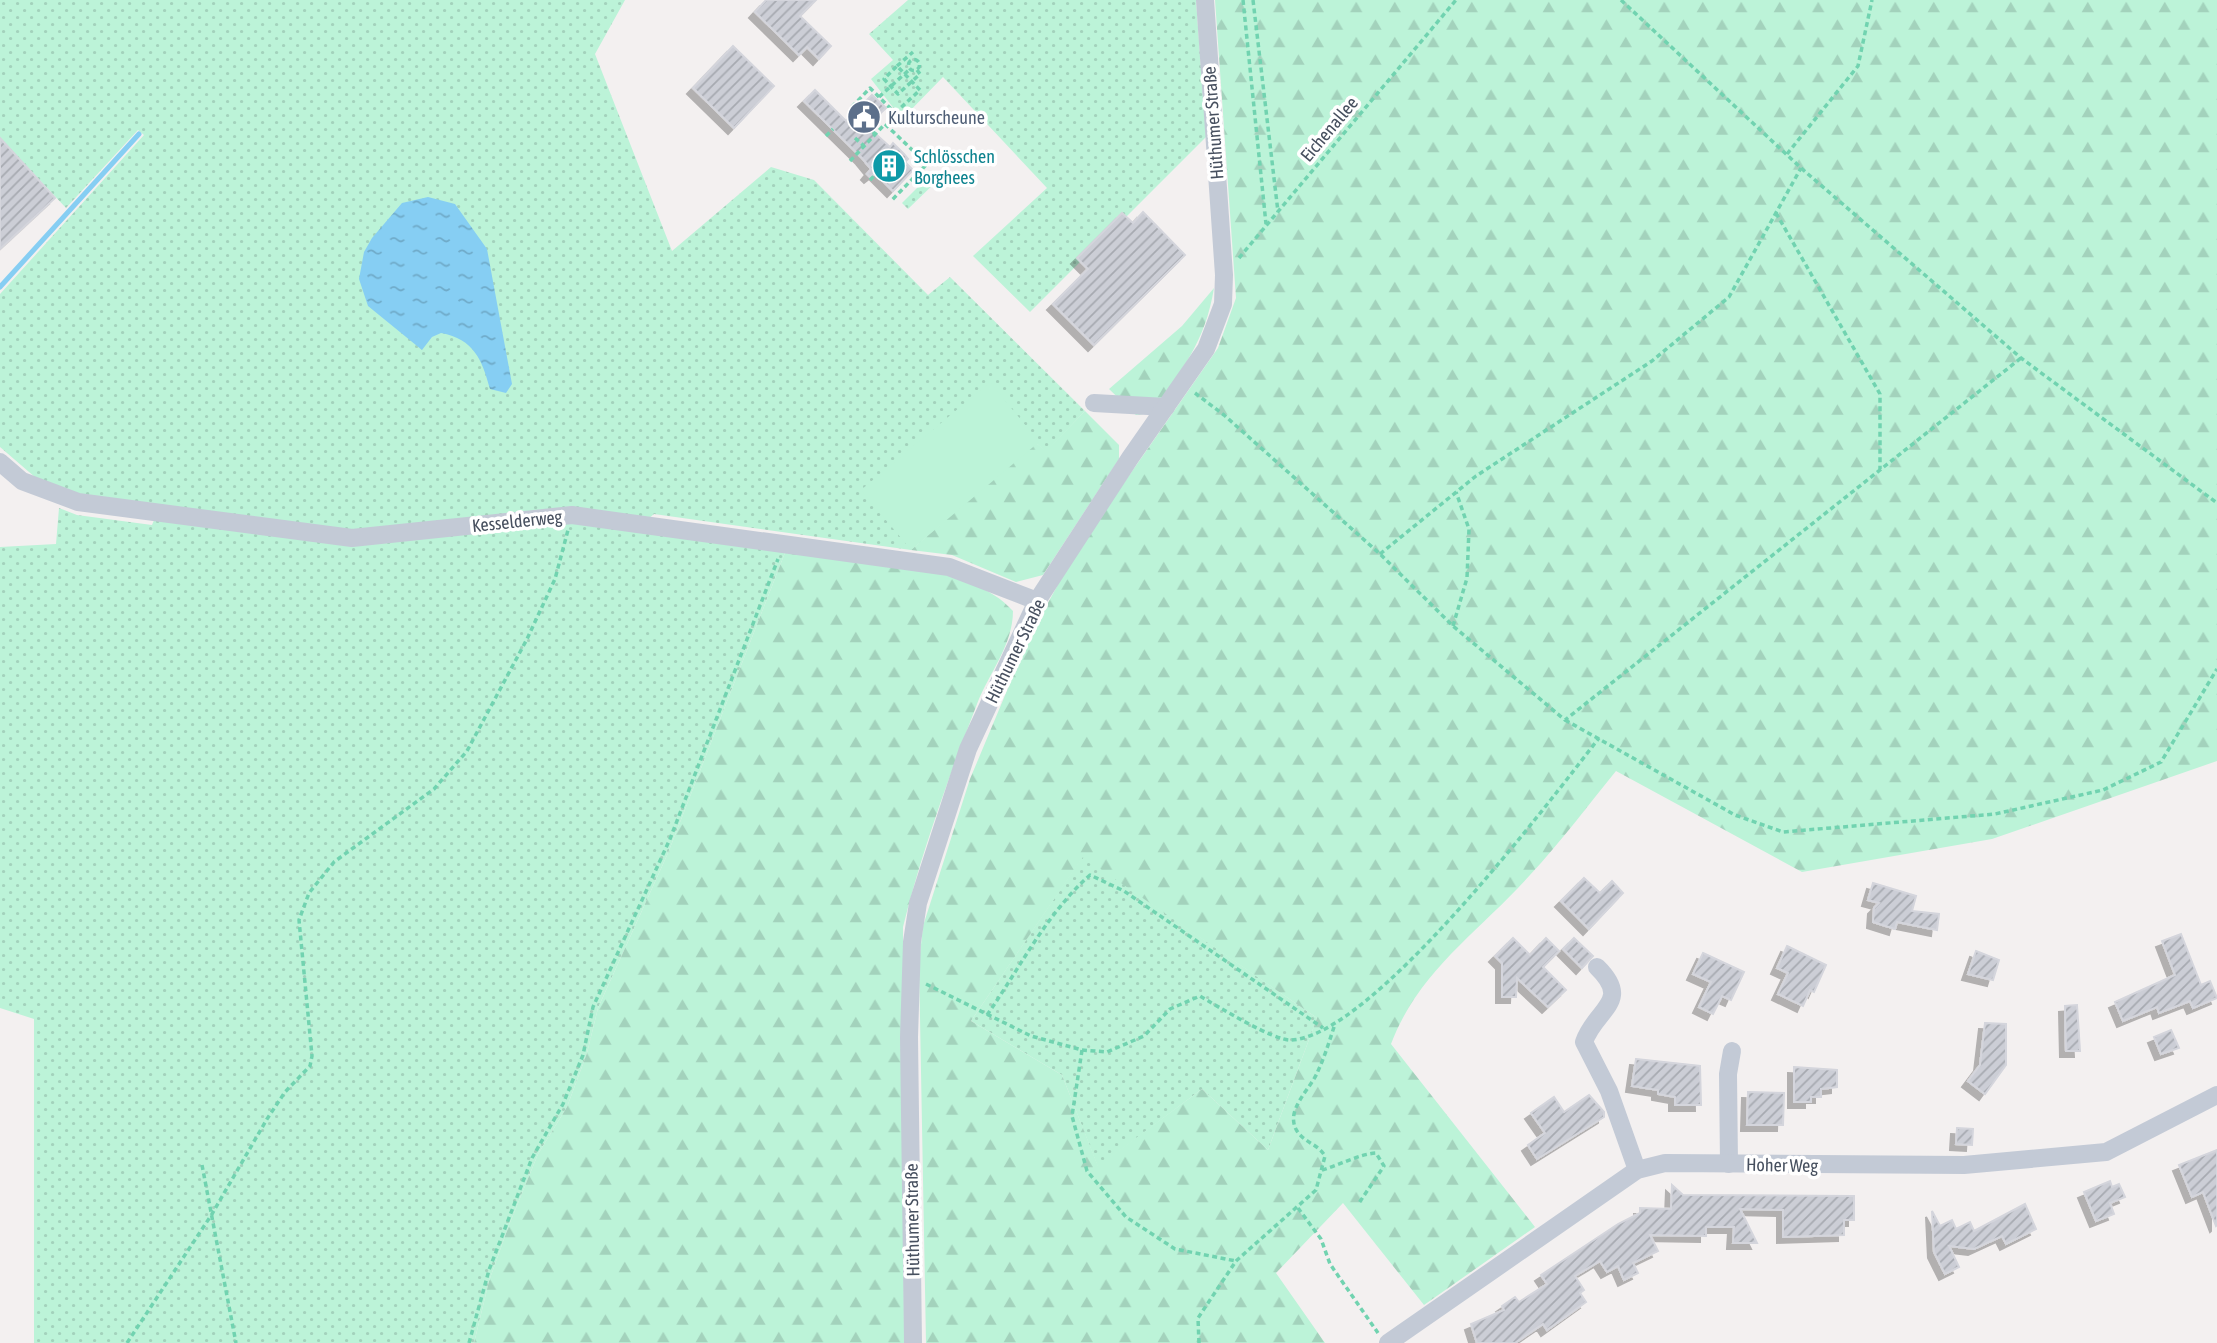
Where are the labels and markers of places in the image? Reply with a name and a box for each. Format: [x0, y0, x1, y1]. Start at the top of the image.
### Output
public building icon: Kulturscheune [845, 98, 883, 136]
place label: Kulturscheune [888, 107, 985, 128]
place label: Schlösschen Borghees [914, 146, 995, 188]
building icon: Schlösschen Borghees [870, 147, 908, 185]

